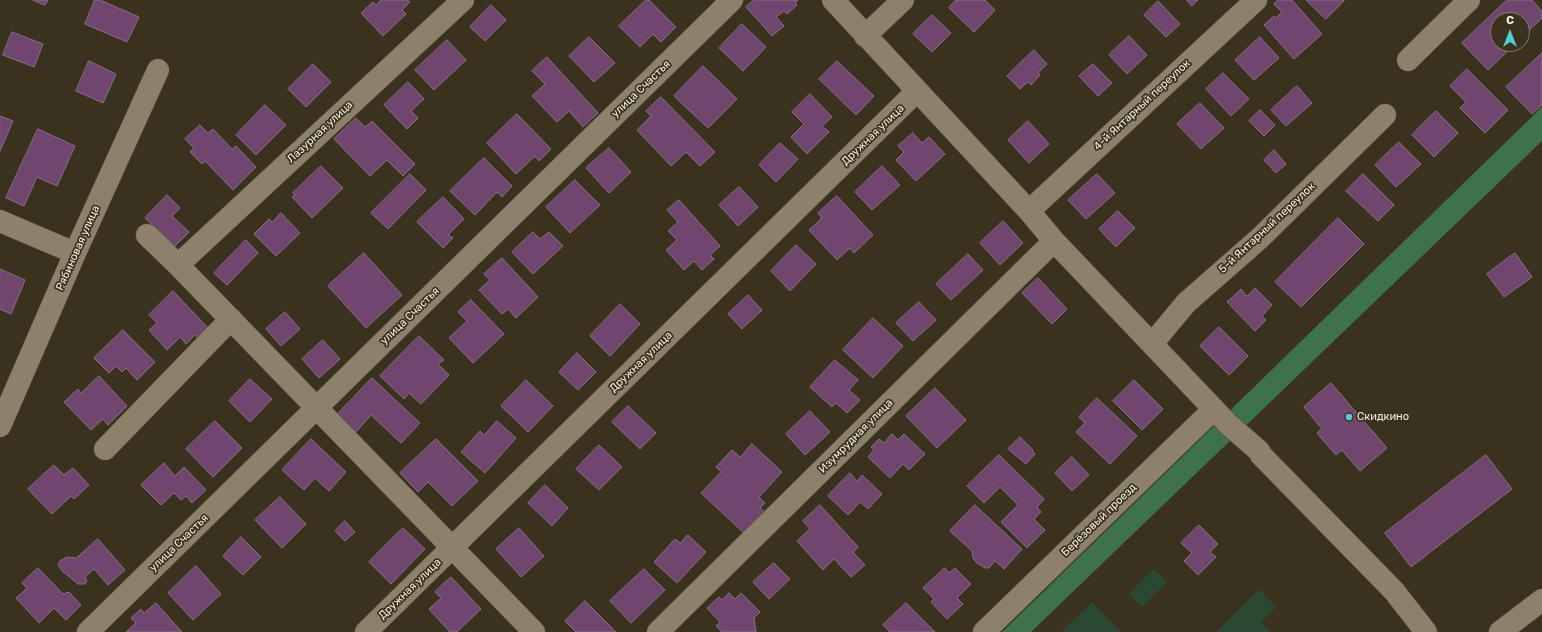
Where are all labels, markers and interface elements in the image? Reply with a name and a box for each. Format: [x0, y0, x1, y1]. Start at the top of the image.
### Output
north arrow [1490, 12, 1530, 52]
text: С [1506, 14, 1514, 27]
street label: 4-й Янтарный переулок [1091, 57, 1193, 153]
street label: улица Счастья [609, 58, 673, 120]
street label: Лазурная улица [284, 98, 356, 166]
street label: Дружная улица [839, 102, 907, 168]
street label: 5-й Янтарный переулок [1216, 180, 1318, 276]
street label: Рябиновая улица [53, 203, 103, 293]
street label: улица Счастья [378, 285, 442, 347]
street label: Дружная улица [607, 329, 675, 395]
street label: Изумрудная улица [816, 396, 896, 476]
place label: Скидкино [1357, 410, 1409, 424]
marker: Скидкино [1344, 412, 1354, 422]
street label: Берёзовый проезд [1059, 481, 1139, 559]
street label: улица Счастья [147, 512, 211, 574]
street label: Дружная улица [376, 556, 444, 622]

